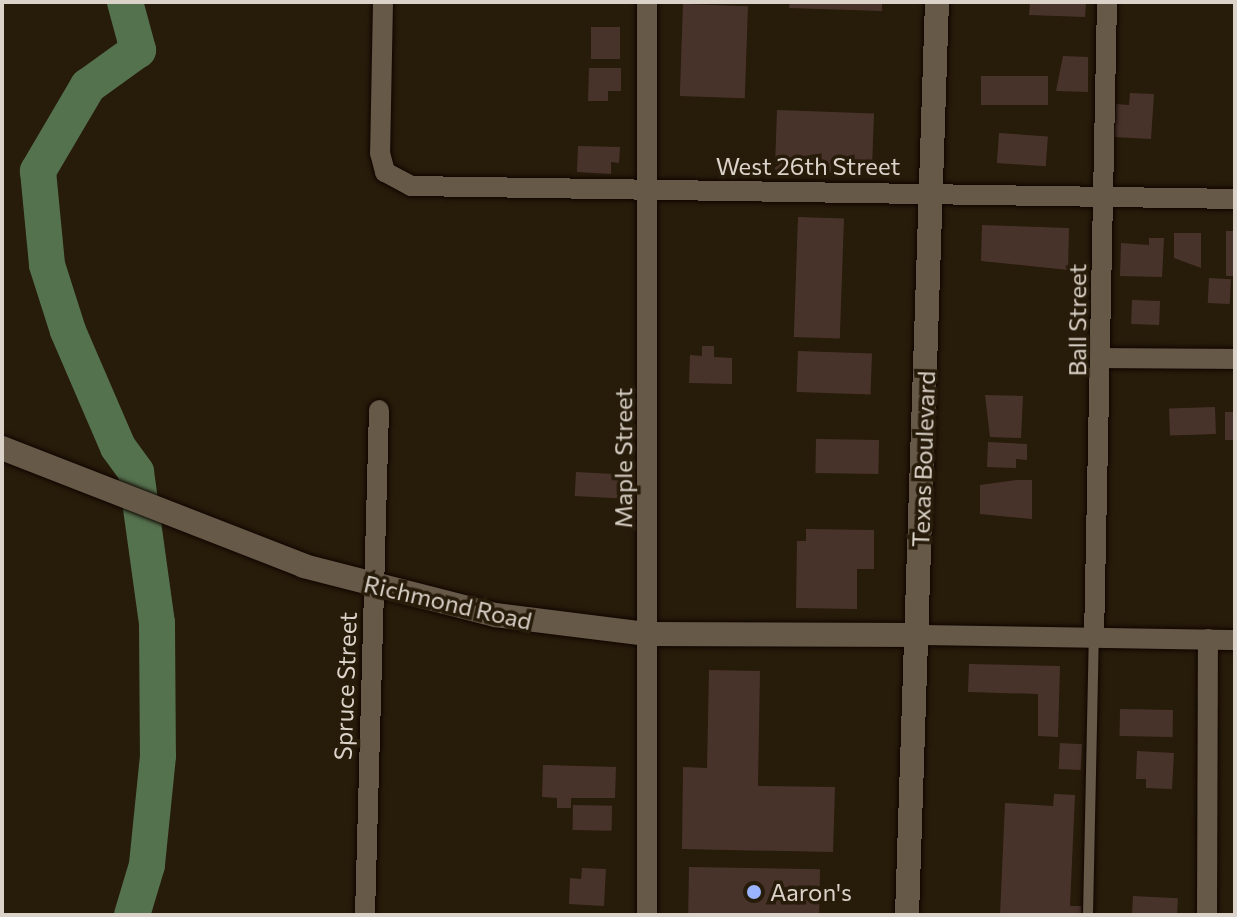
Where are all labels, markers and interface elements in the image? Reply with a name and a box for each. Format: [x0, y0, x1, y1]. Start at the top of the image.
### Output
street label: West 26th Street [716, 152, 900, 180]
street label: Ball Street [1063, 264, 1091, 376]
street label: Texas Boulevard [906, 370, 940, 548]
street label: Maple Street [609, 388, 637, 528]
street label: Richmond Road [361, 569, 535, 635]
street label: Spruce Street [328, 611, 362, 761]
place label: Aaron's [770, 878, 852, 906]
marker: Aaron's [745, 883, 763, 901]

